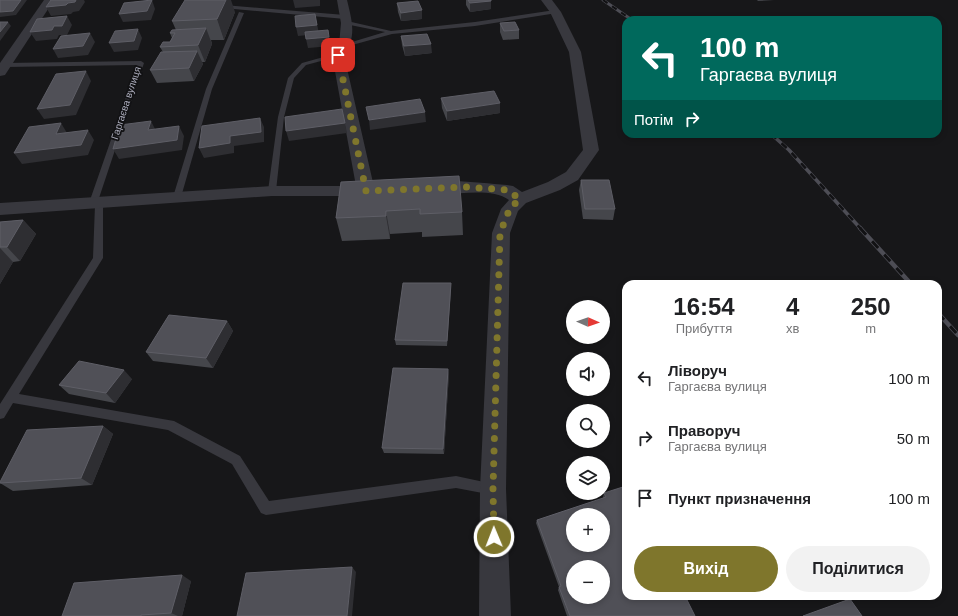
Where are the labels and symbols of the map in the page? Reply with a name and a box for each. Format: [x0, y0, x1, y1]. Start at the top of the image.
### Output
pin [321, 38, 355, 72]
street label: Гаргаєва вулиця [109, 65, 143, 141]
north arrow [566, 300, 610, 344]
position arrow [473, 516, 515, 558]

